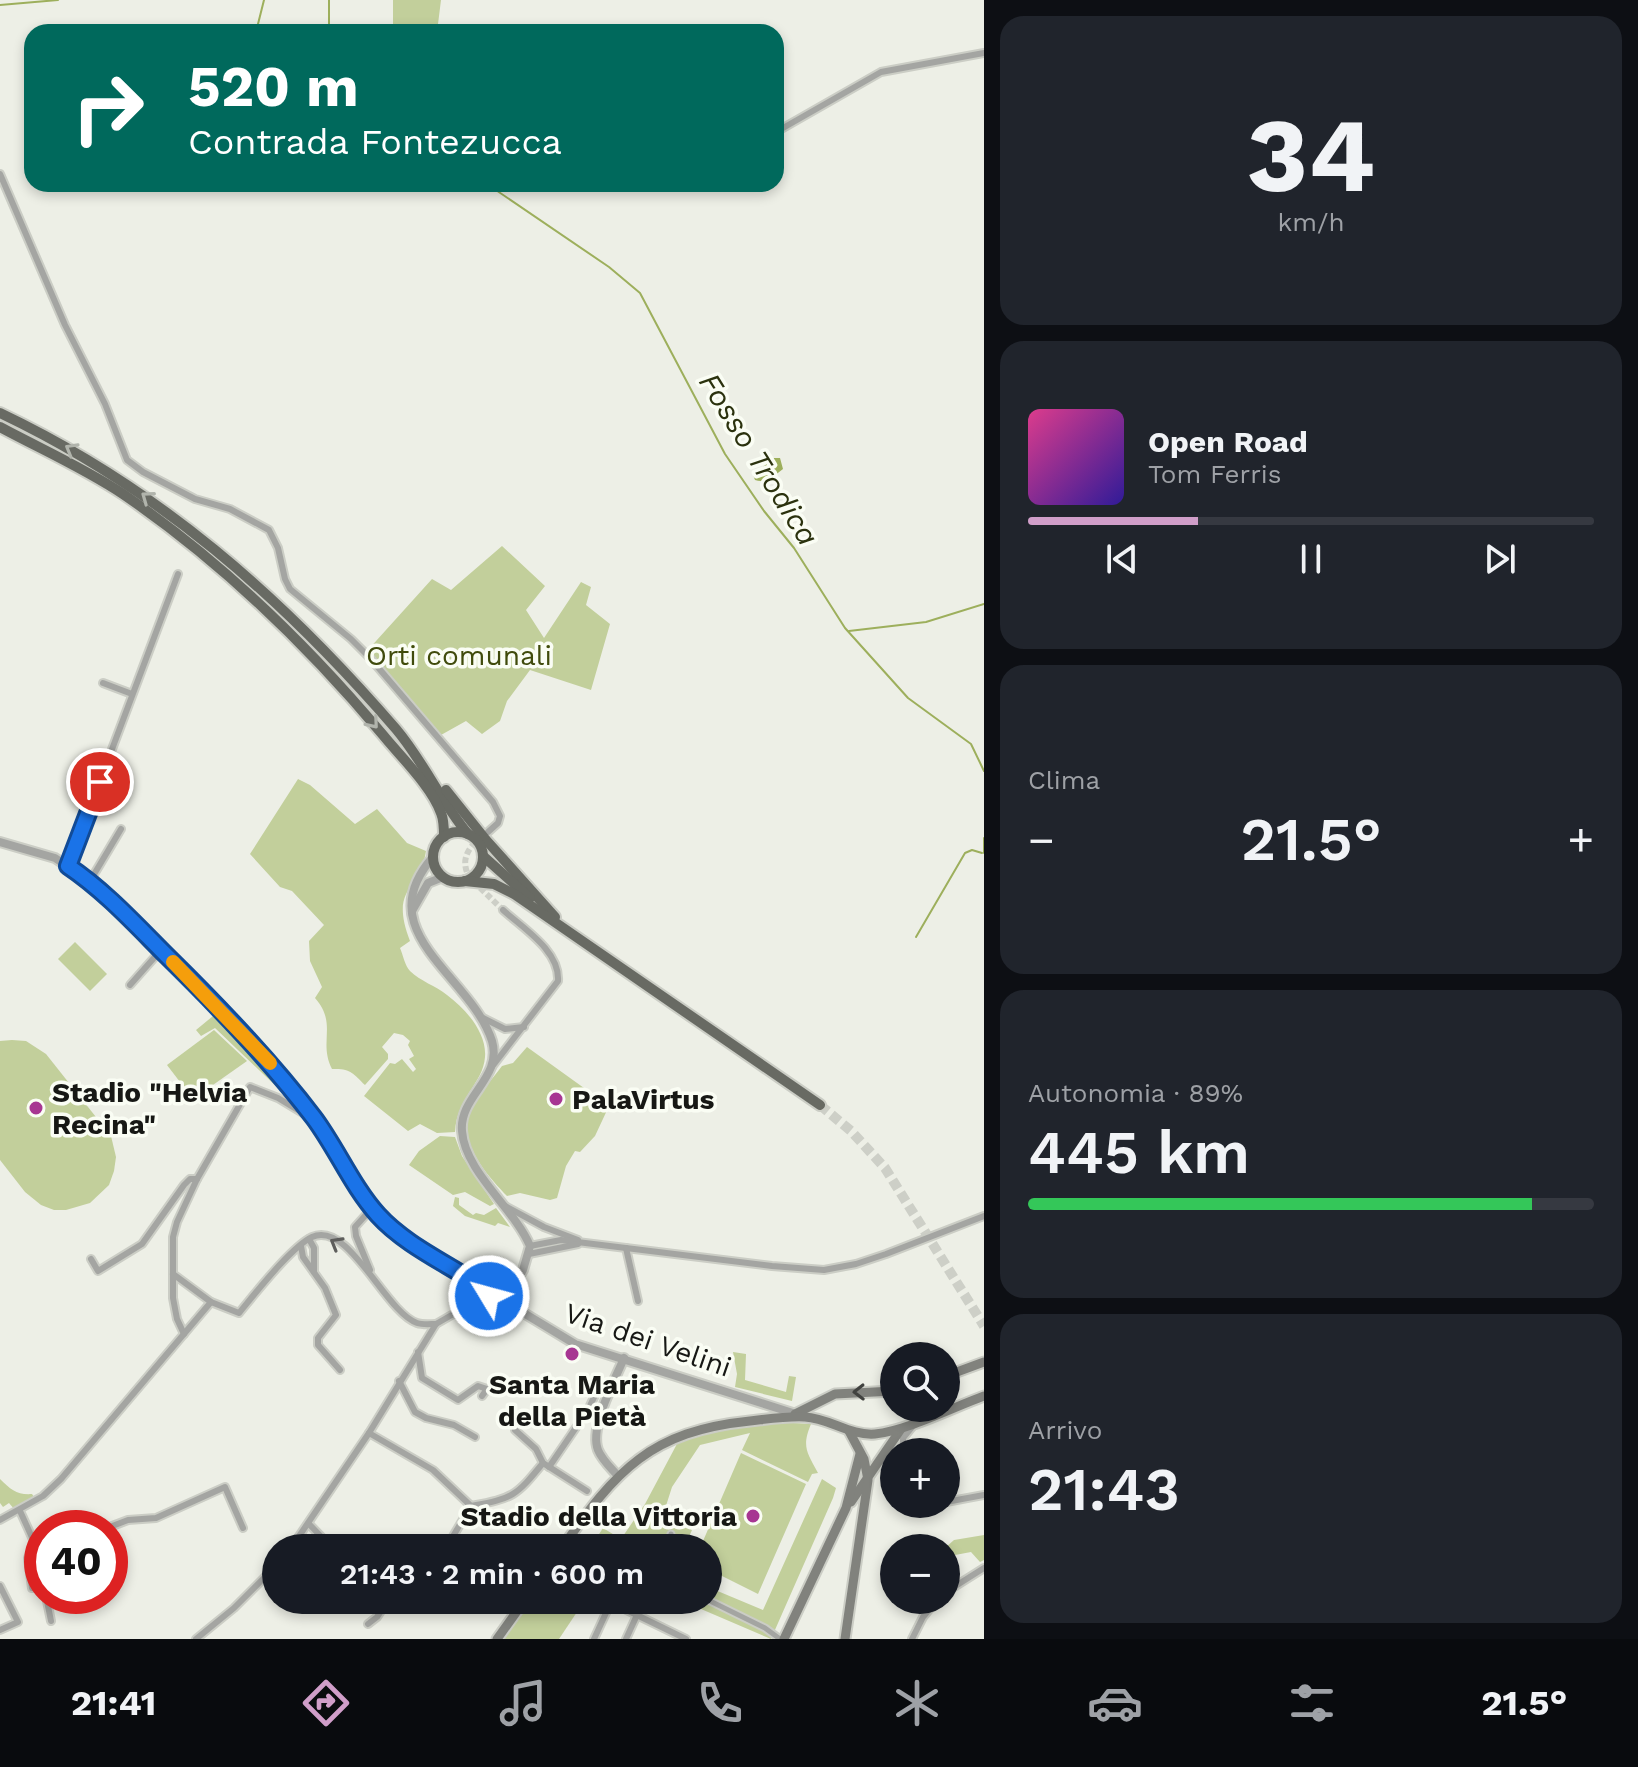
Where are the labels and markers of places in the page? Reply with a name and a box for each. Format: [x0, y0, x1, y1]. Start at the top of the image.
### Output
pin [66, 748, 134, 816]
place label: Stadio "Helvia Recina" [52, 1076, 248, 1141]
place label: PalaVirtus [572, 1083, 714, 1116]
marker: PalaVirtus [547, 1090, 565, 1108]
marker: Stadio "Helvia Recina" [27, 1099, 45, 1117]
marker: Santa Maria della Pietà [563, 1345, 581, 1363]
place label: Santa Maria della Pietà [489, 1368, 656, 1433]
place label: Stadio della Vittoria [461, 1500, 738, 1533]
marker: Stadio della Vittoria [744, 1507, 762, 1525]

